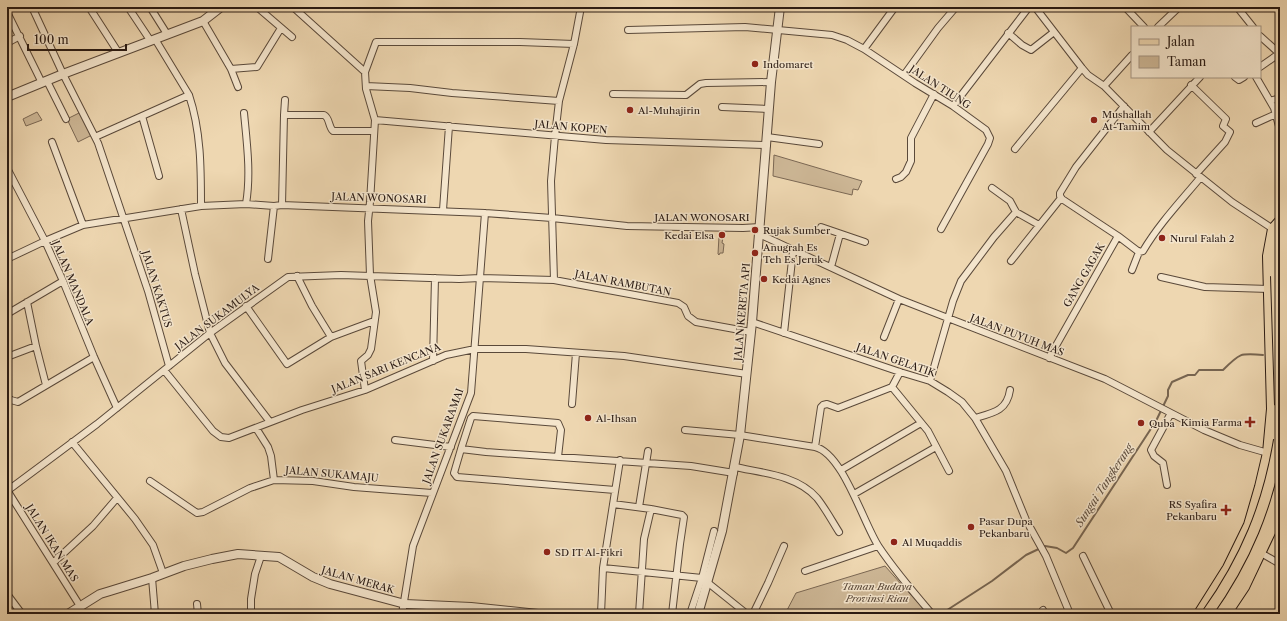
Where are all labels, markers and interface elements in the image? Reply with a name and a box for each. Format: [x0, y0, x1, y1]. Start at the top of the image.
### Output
scale bar [28, 26, 126, 52]
legend [1131, 26, 1261, 78]
text: 100 m [34, 32, 69, 47]
text: Jalan [1165, 34, 1195, 49]
text: Taman [1167, 54, 1207, 69]
place label: Indomaret [763, 58, 814, 71]
marker: Indomaret [750, 59, 760, 69]
street label: JALAN TIUNG [905, 61, 973, 112]
place label: Al-Muhajirin [637, 104, 701, 117]
marker: Al-Muhajirin [625, 105, 635, 115]
place label: Mushallah At-Tamim [1101, 108, 1152, 133]
marker: Mushallah At-Tamim [1089, 115, 1099, 125]
street label: JALAN KOPEN [532, 117, 608, 137]
street label: JALAN WONOSARI [329, 190, 427, 206]
street label: JALAN WONOSARI [652, 211, 750, 224]
place label: Rujak Sumber [763, 224, 831, 237]
marker: Rujak Sumber [750, 225, 760, 235]
place label: Kedai Elsa [664, 229, 715, 242]
marker: Kedai Elsa [717, 230, 727, 240]
place label: Nurul Falah 2 [1170, 232, 1235, 245]
marker: Nurul Falah 2 [1157, 233, 1167, 243]
street label: JALAN MANDALA [48, 237, 97, 328]
street label: GANG GAGAK [1060, 239, 1108, 310]
place label: Anugrah Es Teh Es Jeruk [762, 241, 824, 266]
street label: JALAN KAKTUS [139, 247, 175, 329]
marker: Anugrah Es Teh Es Jeruk [750, 248, 760, 258]
street label: JALAN KERETA API [731, 262, 753, 364]
street label: JALAN RAMBUTAN [572, 267, 672, 299]
place label: Kedai Agnes [772, 273, 831, 286]
marker: Kedai Agnes [759, 274, 769, 284]
street label: JALAN SUKAMULYA [171, 281, 262, 354]
street label: JALAN PUYUH MAS [966, 310, 1066, 359]
street label: JALAN SARI KENCANA [328, 340, 443, 397]
street label: JALAN GELATIK [853, 340, 939, 380]
street label: JALAN SUKARAMAI [419, 386, 466, 487]
place label: Al-Ihsan [595, 412, 638, 425]
marker: Al-Ihsan [583, 413, 593, 423]
place label: Kimia Farma [1181, 416, 1243, 429]
place label: Quba [1149, 417, 1176, 430]
marker: Kimia Farma [1245, 417, 1255, 427]
marker: Quba [1136, 418, 1146, 428]
water label: Sungai Tangkerang [1071, 440, 1137, 530]
street label: JALAN SUKAMAJU [283, 463, 379, 485]
place label: RS Syafira Pekanbaru [1166, 498, 1218, 523]
street label: JALAN IKAN MAS [22, 500, 81, 584]
marker: RS Syafira Pekanbaru [1220, 504, 1232, 516]
place label: Pasar Dupa Pekanbaru [979, 515, 1033, 540]
marker: Pasar Dupa Pekanbaru [966, 522, 976, 532]
place label: Al Muqaddis [901, 536, 962, 549]
marker: Al Muqaddis [889, 537, 899, 547]
place label: SD IT Al-Fikri [555, 546, 622, 559]
marker: SD IT Al-Fikri [542, 547, 552, 557]
street label: JALAN MERAK [318, 563, 397, 597]
park label: Taman Budaya Provinsi Riau [842, 580, 912, 605]

